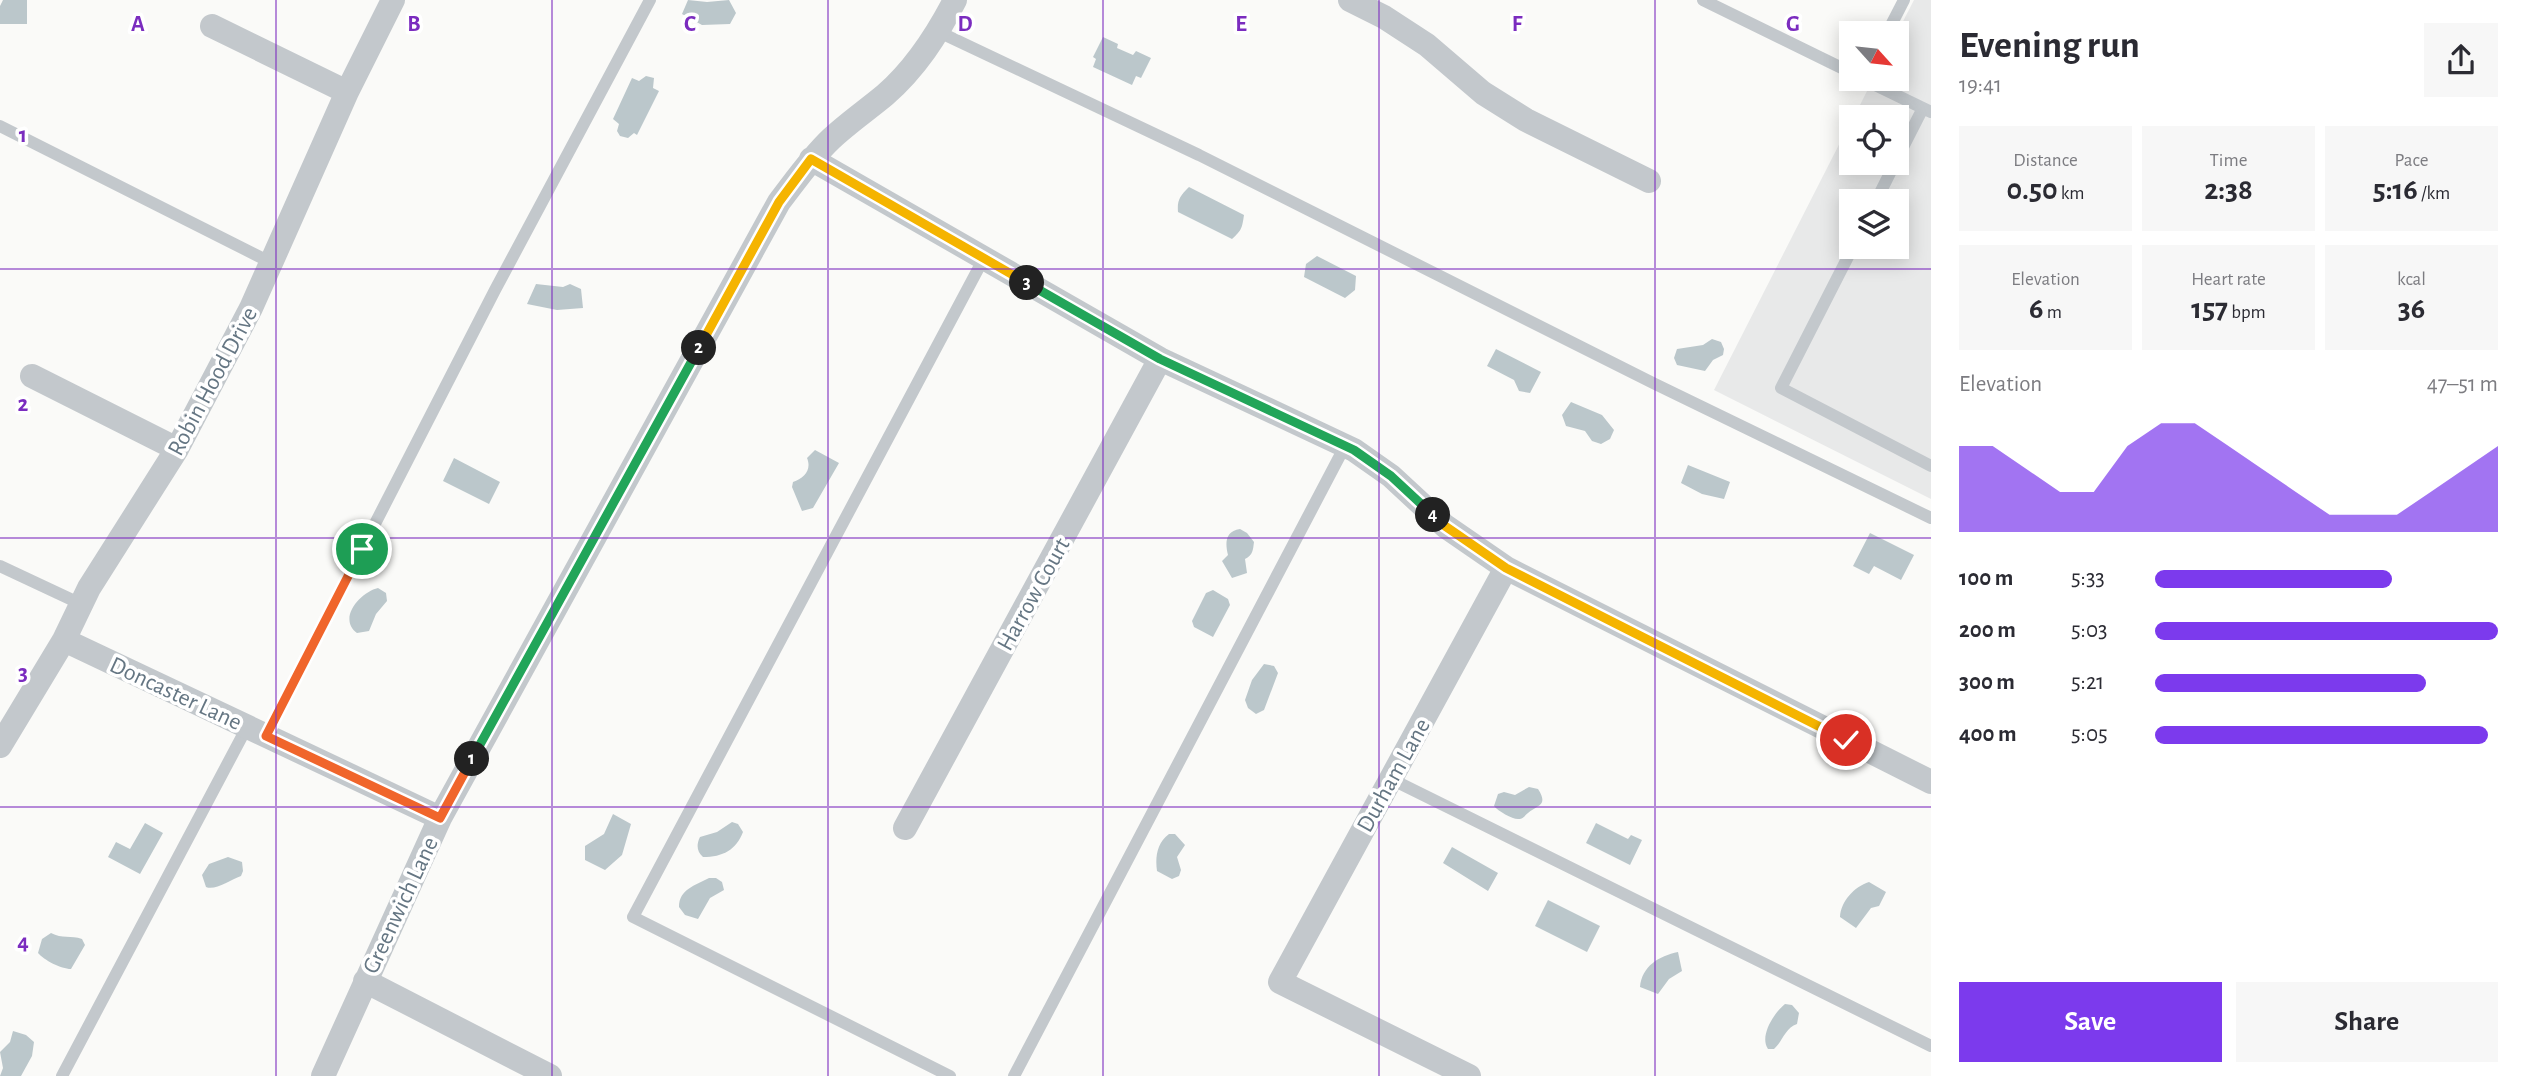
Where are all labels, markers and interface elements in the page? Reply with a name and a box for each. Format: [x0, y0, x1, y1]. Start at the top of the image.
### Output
text: A [131, 13, 145, 36]
text: B [407, 13, 421, 36]
text: C [684, 13, 696, 36]
text: D [957, 13, 973, 36]
text: E [1235, 13, 1247, 36]
text: F [1512, 13, 1523, 36]
text: G [1786, 13, 1800, 36]
north arrow [1839, 21, 1909, 91]
map controls [1839, 21, 1909, 259]
button: share [2424, 23, 2498, 97]
text: Evening run [1959, 27, 2140, 65]
text: 19:41 [1959, 74, 2002, 97]
button: locate [1839, 105, 1909, 175]
text: 1 [19, 124, 27, 147]
text: Distance [2013, 151, 2078, 170]
text: Time [2210, 151, 2247, 170]
text: Pace [2394, 151, 2429, 170]
text: 0.50 [2006, 175, 2058, 205]
text: 2:38 [2204, 175, 2253, 205]
text: 5:16 [2373, 175, 2418, 205]
text: km [2058, 184, 2085, 203]
text: /km [2418, 184, 2450, 203]
button: layers [1839, 189, 1909, 259]
pin: 3 [1010, 266, 1044, 300]
text: Elevation [2011, 270, 2080, 289]
text: Heart rate [2191, 270, 2266, 289]
text: kcal [2397, 270, 2426, 289]
text: 3 [1022, 273, 1031, 292]
text: 6 [2029, 294, 2044, 324]
text: 157 [2191, 294, 2228, 324]
text: 36 [2398, 294, 2425, 324]
street label: Robin Hood Drive [164, 303, 262, 460]
text: m [2044, 303, 2062, 322]
text: bpm [2228, 303, 2266, 322]
pin: 2 [682, 330, 716, 366]
text: 2 [694, 338, 703, 357]
text: Elevation [1959, 373, 2042, 396]
text: 47–51 m [2427, 373, 2498, 396]
text: 2 [18, 393, 29, 416]
pin: 4 [1416, 498, 1450, 532]
text: 4 [1428, 505, 1437, 524]
pin [332, 519, 392, 579]
icon: arrive [343, 530, 381, 568]
street label: Harrow Court [993, 534, 1075, 655]
text: 100 m [1959, 567, 2013, 590]
text: 5:33 [2071, 567, 2105, 590]
text: 200 m [1959, 619, 2016, 642]
text: 5:03 [2071, 619, 2108, 642]
street label: Doncaster Lane [106, 653, 245, 735]
text: 3 [18, 662, 28, 685]
text: 300 m [1959, 671, 2015, 694]
text: 5:21 [2071, 671, 2104, 694]
pin [1816, 710, 1876, 770]
street label: Durham Lane [1353, 715, 1435, 836]
icon: check [1827, 721, 1865, 759]
text: 400 m [1959, 723, 2017, 746]
text: 5:05 [2071, 723, 2108, 746]
pin: 1 [454, 742, 490, 776]
text: 1 [468, 749, 475, 768]
street label: Greenwich Lane [359, 833, 443, 977]
text: 4 [17, 931, 29, 954]
button: Save [1959, 982, 2222, 1062]
button: Share [2236, 982, 2498, 1062]

